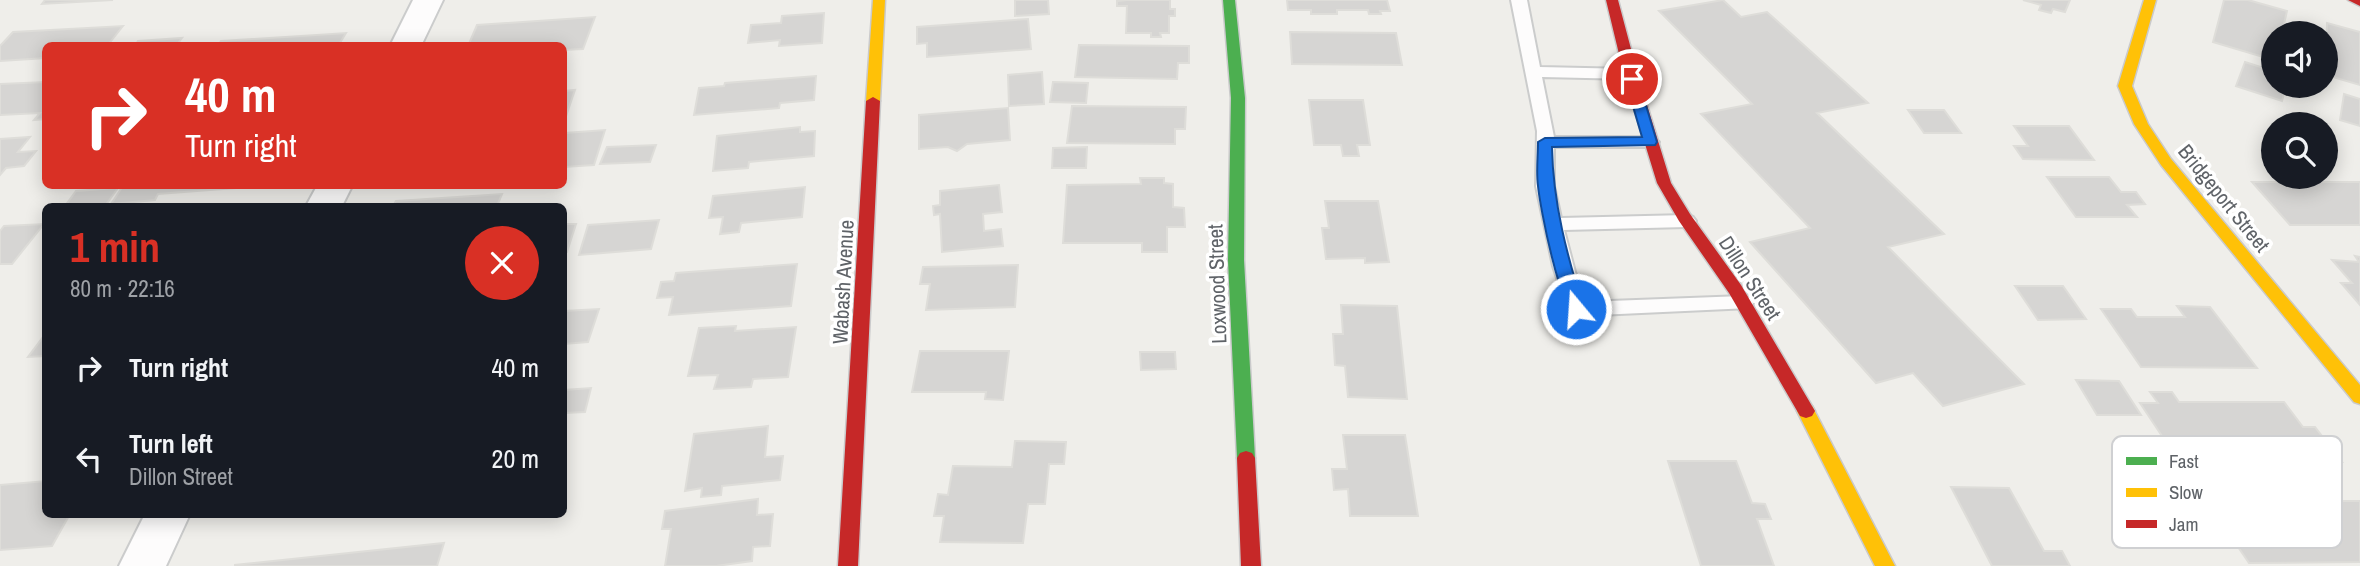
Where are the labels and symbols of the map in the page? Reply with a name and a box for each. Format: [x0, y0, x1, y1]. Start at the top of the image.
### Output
pin [1602, 49, 1662, 109]
street label: Bridgeport Street [2171, 138, 2277, 258]
street label: Wabash Avenue [825, 219, 861, 345]
street label: Loxwood Street [1200, 223, 1234, 344]
street label: Dillon Street [1712, 230, 1788, 326]
position arrow [1539, 272, 1613, 346]
legend [2112, 436, 2342, 548]
text: Fast [2169, 448, 2199, 474]
text: Slow [2169, 479, 2204, 505]
text: Jam [2169, 511, 2198, 537]

